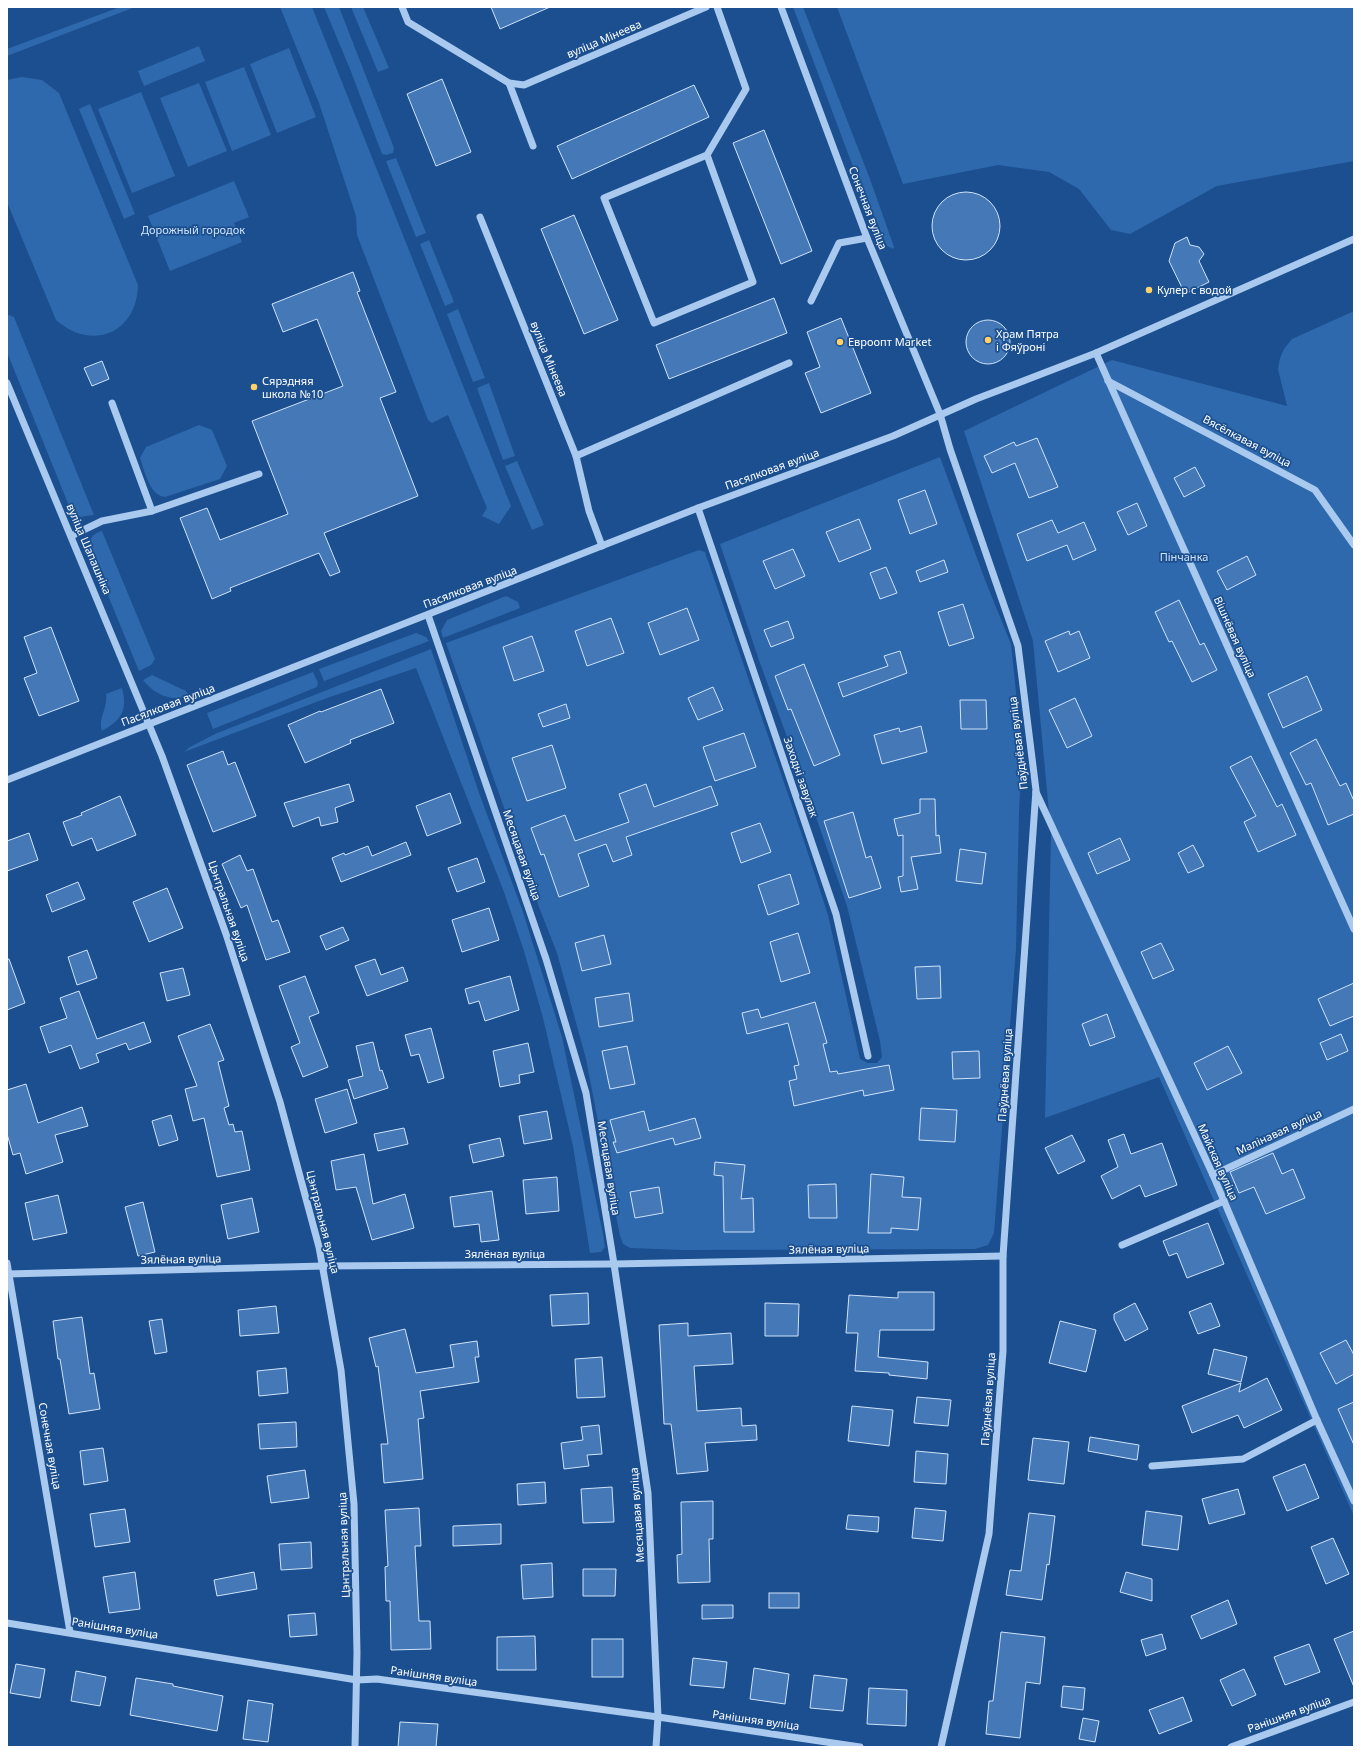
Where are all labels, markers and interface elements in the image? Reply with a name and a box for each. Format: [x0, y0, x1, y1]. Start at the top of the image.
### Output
street label: вуліца Мінеева [564, 16, 644, 61]
street label: Сонечная вуліца [846, 164, 891, 252]
park label: Дорожный городок [141, 222, 245, 237]
place label: Кулер с водой [1157, 282, 1232, 297]
marker: Кулер с водой [1144, 285, 1154, 295]
street label: вуліца Мінеева [527, 319, 571, 399]
place label: Храм Пятра і Фяўроні [996, 326, 1059, 354]
place label: Евроопт Market [848, 334, 931, 349]
marker: Храм Пятра і Фяўроні [983, 335, 993, 345]
marker: Евроопт Market [835, 337, 845, 347]
place label: Сярэдняя школа №10 [262, 373, 323, 401]
marker: Сярэдняя школа №10 [249, 382, 259, 392]
street label: Вясёлкавая вуліца [1201, 411, 1294, 470]
street label: Пасялковая вуліца [723, 445, 821, 493]
street label: вуліца Шапашніка [63, 501, 115, 597]
park label: Пінчанка [1160, 549, 1208, 564]
street label: Пасялковая вуліца [421, 562, 519, 611]
street label: Вішнёвая вуліца [1211, 594, 1260, 680]
street label: Пасялковая вуліца [119, 680, 217, 729]
street label: Паўднёвая вуліца [1004, 696, 1031, 790]
street label: Заходні завулак [781, 735, 822, 819]
street label: Месяцавая вуліца [500, 807, 545, 902]
street label: Цэнтральная вуліца [205, 858, 254, 963]
street label: Паўднёвая вуліца [994, 1028, 1015, 1122]
street label: Малінавая вуліца [1233, 1105, 1324, 1158]
street label: Месяцавая вуліца [595, 1120, 624, 1216]
street label: Майская вуліца [1195, 1121, 1242, 1203]
street label: Цэнтральная вуліца [303, 1169, 344, 1275]
street label: Зялёная вуліца [789, 1240, 869, 1257]
street label: Зялёная вуліца [465, 1246, 545, 1261]
street label: Зялёная вуліца [141, 1250, 221, 1267]
street label: Паўднёвая вуліца [977, 1352, 998, 1446]
street label: Сонечная вуліца [35, 1401, 66, 1491]
street label: Месяцавая вуліца [626, 1467, 647, 1563]
street label: Цэнтральная вуліца [334, 1492, 353, 1598]
street label: Ранішняя вуліца [71, 1613, 159, 1642]
street label: Ранішняя вуліца [390, 1662, 478, 1689]
street label: Ранішняя вуліца [1245, 1692, 1333, 1736]
street label: Ранішняя вуліца [712, 1706, 800, 1733]

